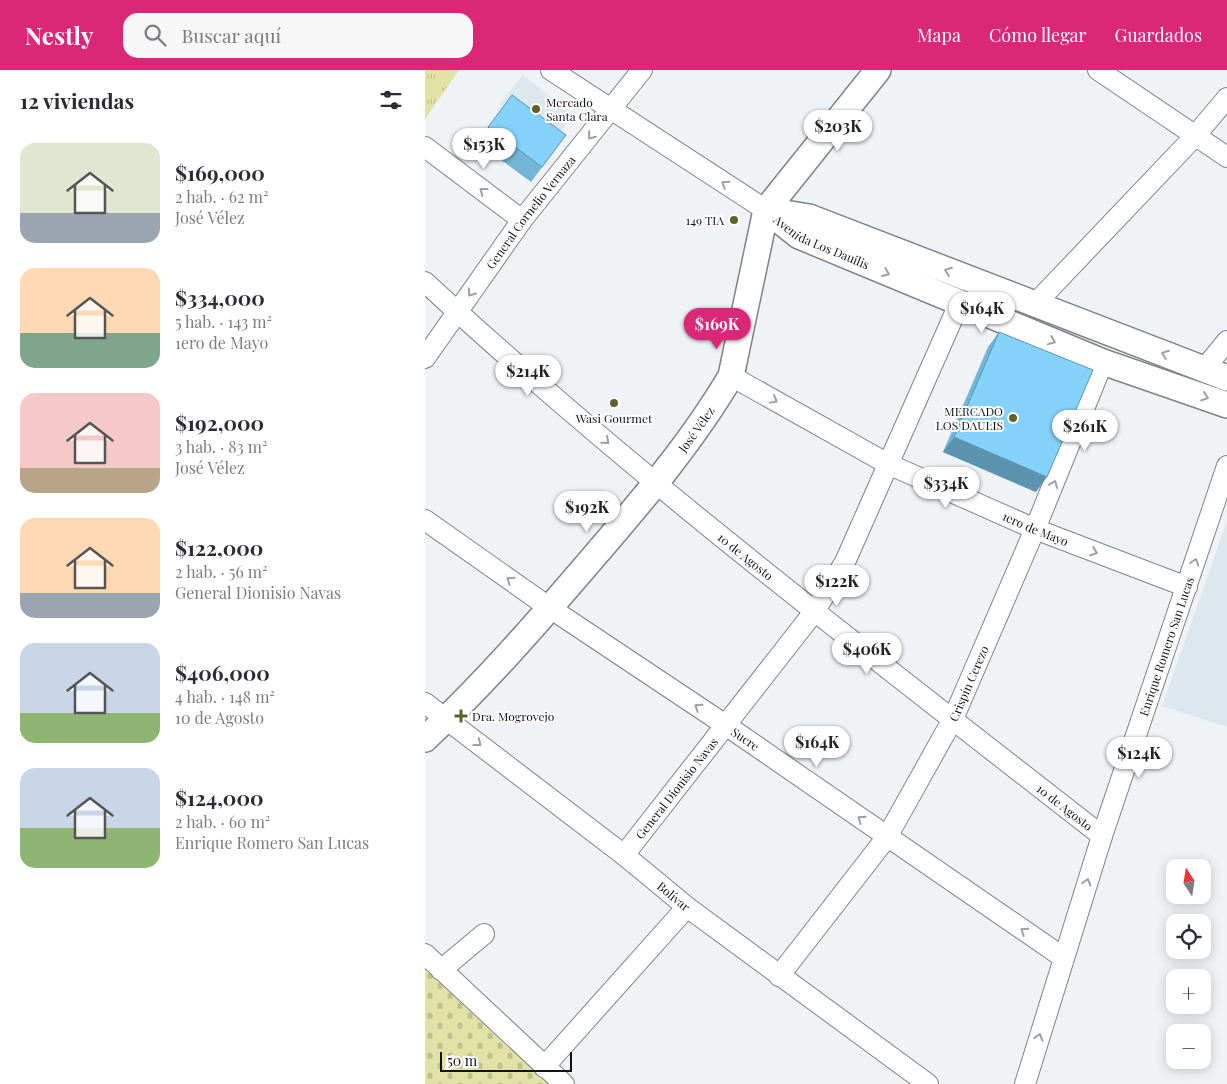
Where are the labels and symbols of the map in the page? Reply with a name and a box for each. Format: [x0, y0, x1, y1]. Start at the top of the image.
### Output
place label: Mercado Santa Clara [546, 94, 608, 124]
marker: Mercado Santa Clara [530, 103, 542, 115]
pin: $203K [803, 109, 873, 152]
pin: $153K [449, 128, 519, 170]
one-way arrow [587, 131, 596, 140]
street label: General Cornelio Vernaza [482, 152, 579, 272]
one-way arrow [722, 180, 731, 190]
one-way arrow [479, 188, 489, 197]
street label: Avenida Los Dauilis [770, 211, 872, 272]
place label: 149 TIA [686, 212, 724, 228]
marker: 149 TIA [728, 214, 740, 226]
one-way arrow [881, 267, 890, 277]
one-way arrow [944, 267, 953, 277]
one-way arrow [468, 288, 477, 297]
pin: $164K [947, 292, 1017, 334]
pin: $169K [682, 308, 752, 350]
one-way arrow [1047, 335, 1056, 345]
one-way arrow [1161, 350, 1170, 360]
pin: $214K [493, 354, 563, 397]
one-way arrow [1200, 391, 1209, 401]
one-way arrow [768, 393, 777, 403]
marker: Wasi Gourmet [608, 397, 620, 409]
street label: José Vélez [674, 403, 718, 456]
place label: MERCADO LOS DAULIS [936, 403, 1003, 433]
place label: Wasi Gourmet [575, 410, 653, 426]
pin: $261K [1050, 410, 1120, 452]
marker: MERCADO LOS DAULIS [1007, 412, 1019, 424]
one-way arrow [600, 436, 609, 445]
pin: $334K [911, 466, 981, 509]
one-way arrow [1047, 480, 1058, 489]
pin: $192K [552, 490, 622, 533]
street label: 1ero de Mayo [1000, 508, 1071, 549]
street label: 10 de Agosto [715, 529, 777, 584]
one-way arrow [1089, 545, 1098, 556]
one-way arrow [1189, 559, 1199, 567]
pin: $122K [802, 564, 872, 607]
street label: Enrique Romero San Lucas [1135, 575, 1197, 718]
one-way arrow [506, 577, 516, 586]
pin: $406K [832, 632, 902, 675]
street label: Crispín Cerezo [945, 643, 992, 724]
one-way arrow [694, 704, 704, 713]
place label: Dra. Mogrovejo [472, 708, 555, 724]
marker: Dra. Mogrovejo [454, 709, 468, 723]
street label: Sucre [728, 723, 763, 754]
pin: $164K [782, 726, 852, 768]
street label: General Dionisio Navas [632, 734, 721, 842]
pin: $124K [1104, 736, 1174, 779]
one-way arrow [472, 737, 481, 745]
street label: 10 de Agosto [1034, 780, 1097, 834]
one-way arrow [857, 816, 867, 825]
north arrow [1166, 859, 1211, 904]
street label: Bolívar [654, 878, 694, 915]
one-way arrow [1082, 879, 1092, 887]
one-way arrow [1020, 928, 1029, 937]
one-way arrow [1034, 1034, 1044, 1042]
scale bar [440, 1049, 573, 1072]

